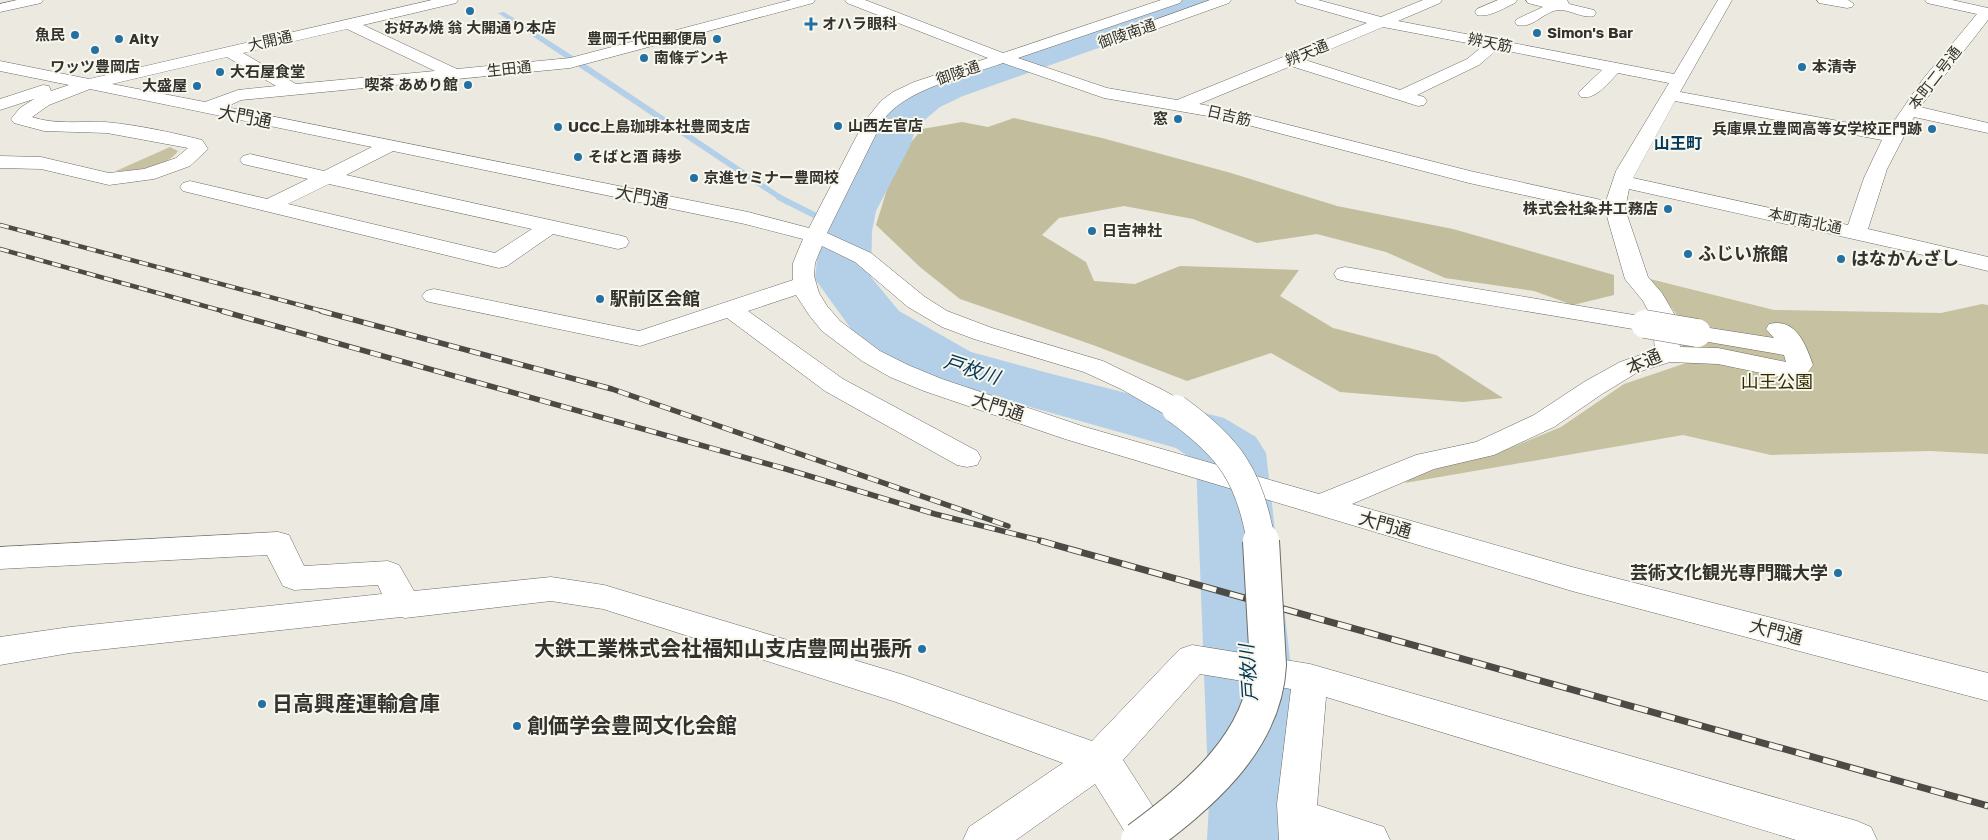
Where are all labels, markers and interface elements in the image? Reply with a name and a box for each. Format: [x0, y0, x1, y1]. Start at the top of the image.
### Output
marker: お好み焼 翁 大開通り本店 [464, 5, 476, 17]
place label: オハラ眼科 [822, 14, 897, 32]
street label: 御陵南通 [1095, 15, 1158, 51]
marker: オハラ眼科 [804, 17, 818, 31]
place label: お好み焼 翁 大開通り本店 [384, 18, 556, 36]
place label: Simon's Bar [1547, 23, 1633, 41]
place label: 魚民 [35, 25, 65, 43]
street label: 大開通 [246, 26, 294, 54]
marker: Simon's Bar [1531, 27, 1543, 39]
marker: 魚民 [69, 29, 81, 41]
place label: Aity [129, 29, 159, 47]
place label: 豊岡千代田郵便局 [587, 29, 707, 47]
street label: 辨天筋 [1466, 29, 1514, 55]
marker: Aity [113, 33, 125, 45]
marker: 豊岡千代田郵便局 [711, 33, 723, 45]
street label: 辨天通 [1282, 35, 1331, 69]
street label: 本町二号通 [1904, 42, 1964, 112]
marker: ワッツ豊岡店 [89, 44, 101, 56]
place label: 南條デンキ [654, 48, 729, 66]
marker: 南條デンキ [638, 52, 650, 64]
street label: 御陵通 [933, 56, 982, 88]
place label: ワッツ豊岡店 [50, 57, 140, 75]
street label: 生田通 [486, 57, 532, 79]
place label: 本清寺 [1812, 57, 1857, 75]
marker: 本清寺 [1796, 61, 1808, 73]
place label: 大石屋食堂 [230, 62, 305, 80]
marker: 大石屋食堂 [214, 66, 226, 78]
place label: 喫茶 あめり館 [364, 75, 458, 93]
place label: 大盛屋 [142, 76, 187, 94]
marker: 喫茶 あめり館 [462, 79, 474, 91]
marker: 大盛屋 [191, 80, 203, 92]
street label: 大門通 [217, 100, 274, 132]
street label: 日吉筋 [1205, 101, 1253, 129]
place label: 窓 [1153, 109, 1168, 127]
marker: 窓 [1172, 113, 1184, 125]
place label: 山西左官店 [848, 116, 923, 134]
place label: UCC上島珈琲本社豊岡支店 [568, 117, 750, 135]
place label: 兵庫県立豊岡高等女学校正門跡 [1712, 119, 1922, 137]
marker: 山西左官店 [832, 120, 844, 132]
marker: UCC上島珈琲本社豊岡支店 [552, 121, 564, 133]
marker: 兵庫県立豊岡高等女学校正門跡 [1926, 123, 1938, 135]
district label: 山王町 [1654, 133, 1702, 153]
place label: そばと酒 蒔歩 [588, 147, 682, 165]
marker: そばと酒 蒔歩 [572, 151, 584, 163]
place label: 京進セミナー豊岡校 [704, 168, 839, 186]
marker: 京進セミナー豊岡校 [688, 172, 700, 184]
street label: 大門通 [614, 180, 671, 212]
place label: 株式会社粂井工務店 [1523, 199, 1658, 217]
marker: 株式会社粂井工務店 [1662, 203, 1674, 215]
street label: 本町南北通 [1767, 203, 1844, 237]
place label: 日吉神社 [1102, 221, 1162, 239]
marker: 日吉神社 [1086, 225, 1098, 237]
place label: ふじい旅館 [1698, 242, 1788, 264]
place label: はなかんざし [1851, 247, 1959, 269]
marker: ふじい旅館 [1682, 248, 1694, 260]
marker: はなかんざし [1835, 253, 1847, 265]
place label: 駅前区会館 [610, 287, 700, 309]
marker: 駅前区会館 [594, 293, 606, 305]
street label: 本通 [1623, 344, 1665, 378]
water label: 戸枚川 [941, 349, 1005, 389]
park label: 山王公園 [1741, 370, 1813, 392]
street label: 大門通 [969, 387, 1027, 425]
street label: 大門通 [1356, 506, 1414, 542]
place label: 芸術文化観光専門職大学 [1630, 561, 1828, 583]
marker: 芸術文化観光専門職大学 [1832, 567, 1844, 579]
street label: 大門通 [1747, 613, 1805, 649]
place label: 大鉄工業株式会社福知山支店豊岡出張所 [534, 635, 912, 661]
water label: 戸枚川 [1234, 642, 1261, 702]
marker: 大鉄工業株式会社福知山支店豊岡出張所 [916, 643, 928, 655]
place label: 日高興産運輸倉庫 [272, 690, 440, 716]
marker: 日高興産運輸倉庫 [256, 698, 268, 710]
place label: 創価学会豊岡文化会館 [527, 712, 737, 738]
marker: 創価学会豊岡文化会館 [511, 720, 523, 732]

